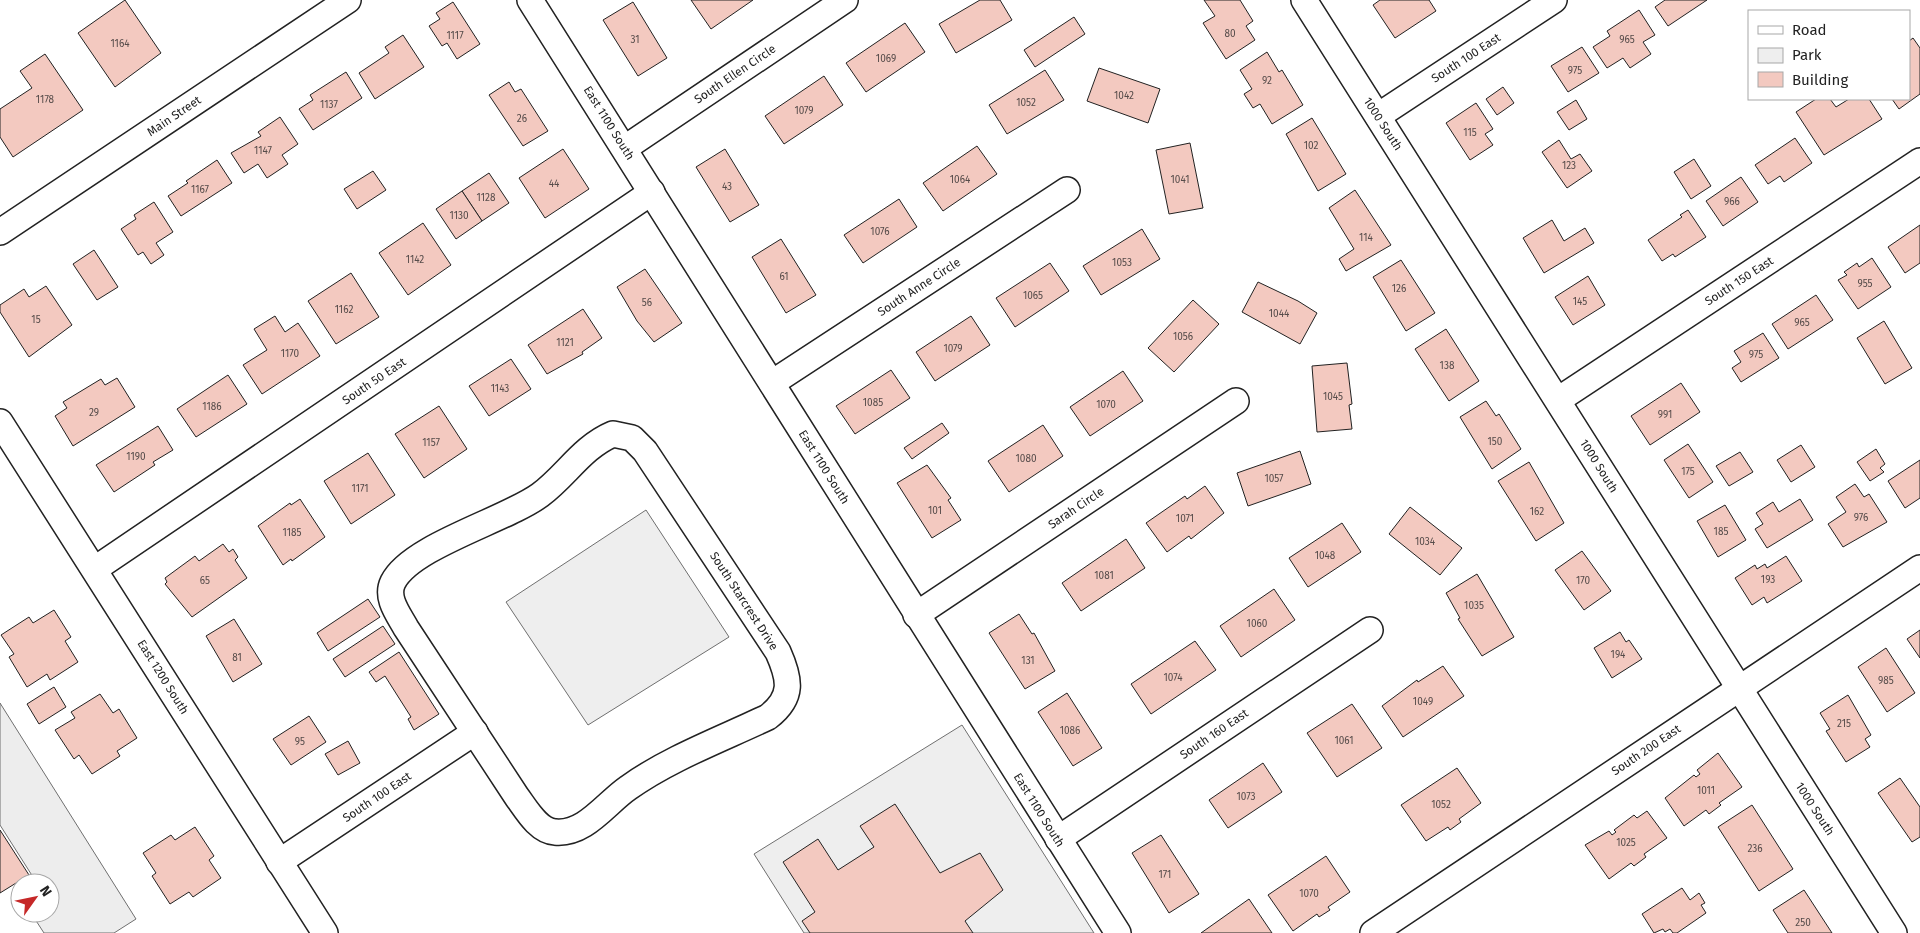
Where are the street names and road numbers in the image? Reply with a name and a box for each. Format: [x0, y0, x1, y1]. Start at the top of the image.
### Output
street label: South 100 East [1429, 30, 1504, 86]
street label: South Ellen Circle [692, 42, 778, 106]
street label: East 1100 South [581, 83, 637, 163]
street label: Main Street [144, 92, 204, 139]
street label: 1000 South [1361, 95, 1405, 153]
street label: South 150 East [1702, 253, 1776, 308]
street label: South Anne Circle [875, 255, 963, 319]
street label: South 50 East [340, 354, 409, 407]
street label: East 1100 South [796, 427, 852, 507]
street label: 1000 South [1577, 437, 1621, 495]
street label: Sarah Circle [1045, 484, 1107, 532]
street label: South Starcrest Drive [707, 549, 781, 653]
street label: East 1200 South [134, 637, 192, 717]
street label: South 160 East [1177, 706, 1251, 762]
street label: South 200 East [1609, 721, 1684, 778]
street label: South 100 East [340, 769, 414, 825]
street label: East 1100 South [1011, 770, 1067, 850]
street label: 1000 South [1793, 780, 1837, 838]

